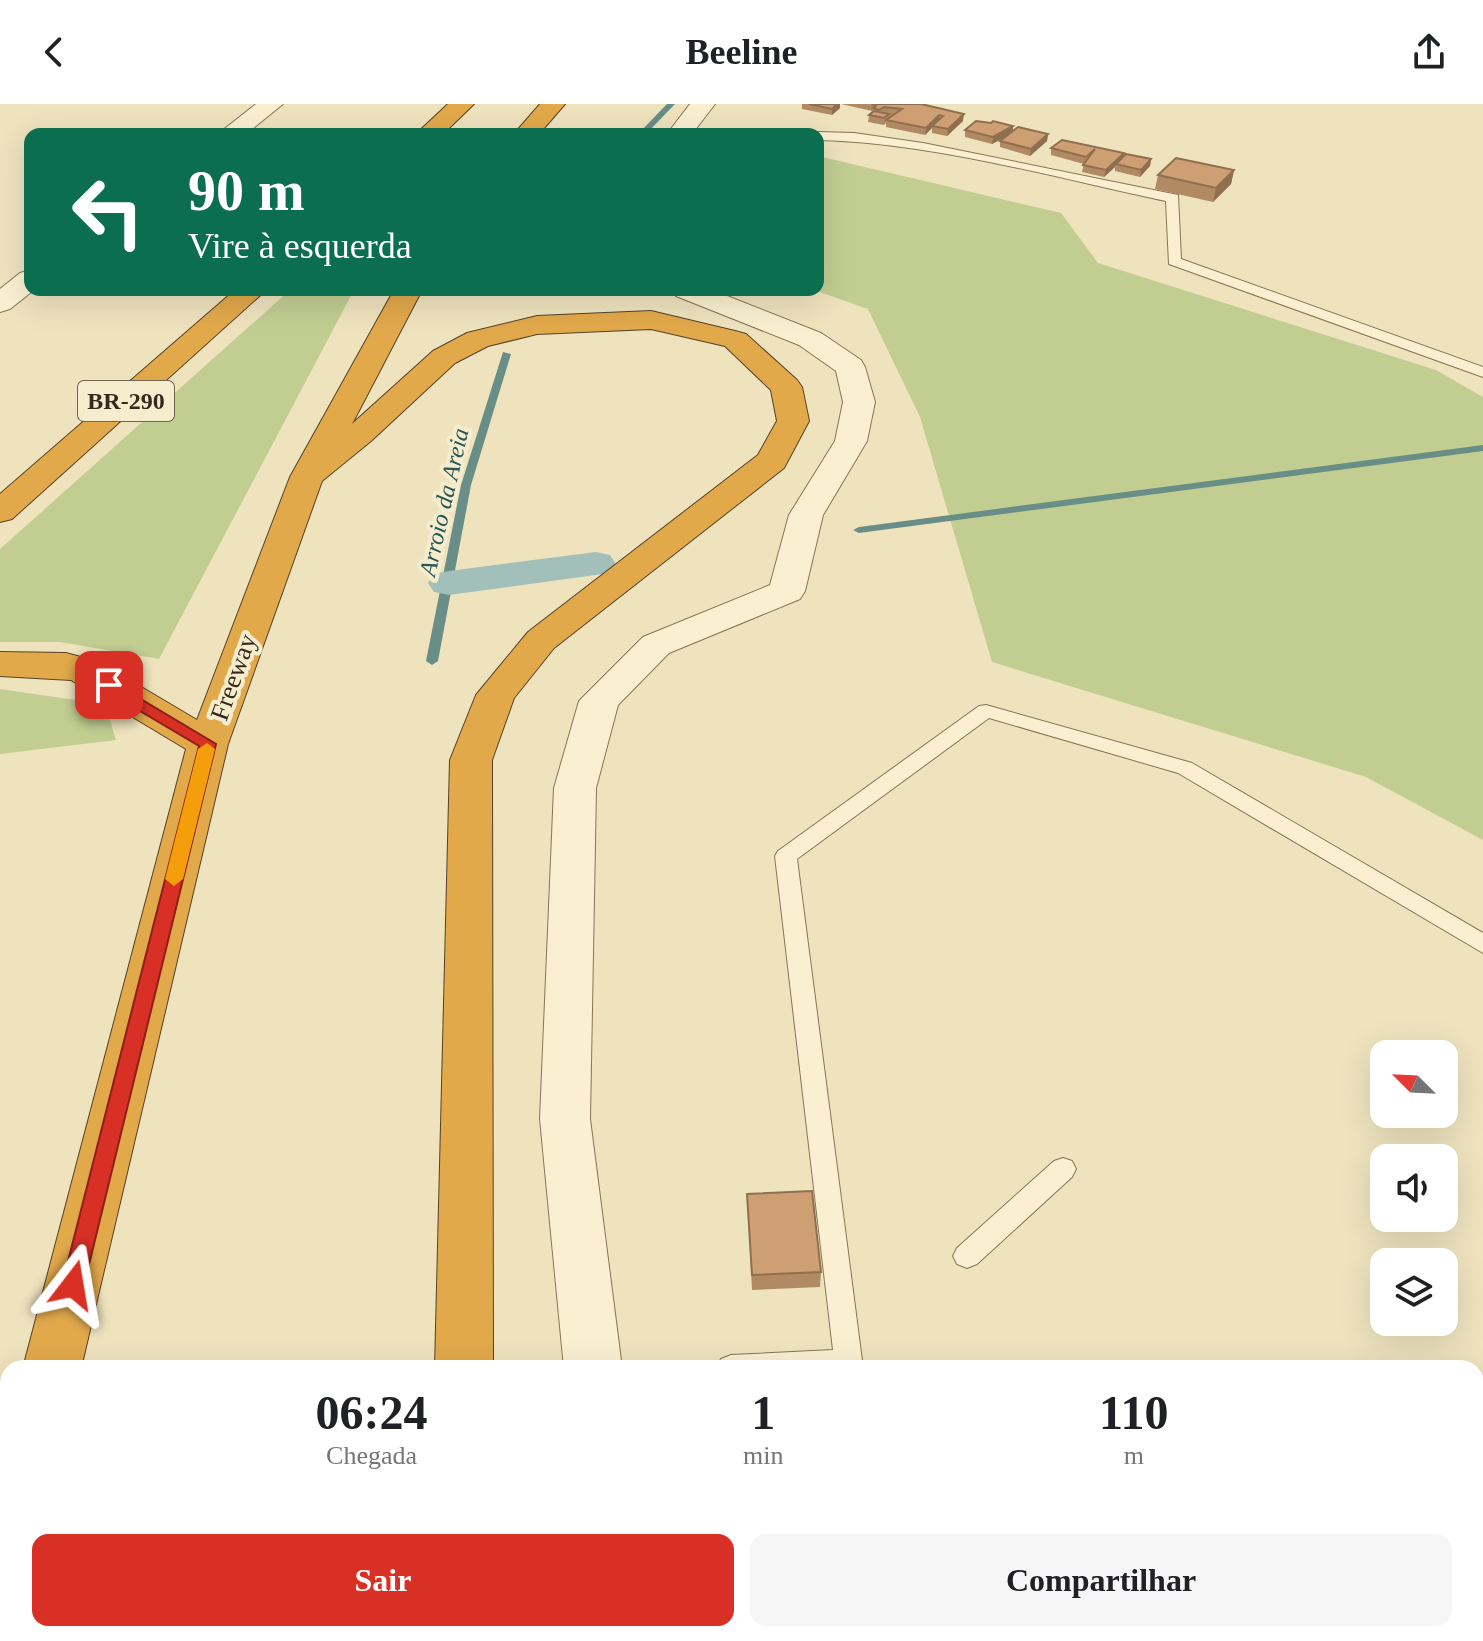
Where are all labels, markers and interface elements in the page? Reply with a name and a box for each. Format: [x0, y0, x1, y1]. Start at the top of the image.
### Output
icon: back [32, 30, 76, 74]
icon: share [1407, 30, 1451, 74]
text: Beeline [686, 32, 797, 72]
icon: left [56, 160, 160, 264]
text: 90 m [188, 160, 305, 222]
text: Vire à esquerda [188, 226, 412, 266]
road number: BR-290 [78, 381, 174, 421]
water label: Arroio da Areia [414, 425, 474, 580]
street label: Freeway [205, 630, 262, 724]
pin [75, 651, 143, 719]
icon: arrive [87, 663, 131, 707]
north arrow [1370, 1040, 1458, 1128]
map controls [1370, 1040, 1458, 1336]
button: sound [1370, 1144, 1458, 1232]
position arrow [31, 1243, 115, 1327]
button: layers [1370, 1248, 1458, 1336]
text: 06:24 [316, 1386, 428, 1439]
text: 1 [751, 1386, 775, 1439]
text: 110 [1099, 1386, 1168, 1439]
text: Chegada [326, 1441, 417, 1470]
text: min [743, 1441, 784, 1470]
text: m [1124, 1441, 1144, 1470]
button: Sair [32, 1534, 734, 1626]
button: Compartilhar [750, 1534, 1452, 1626]

